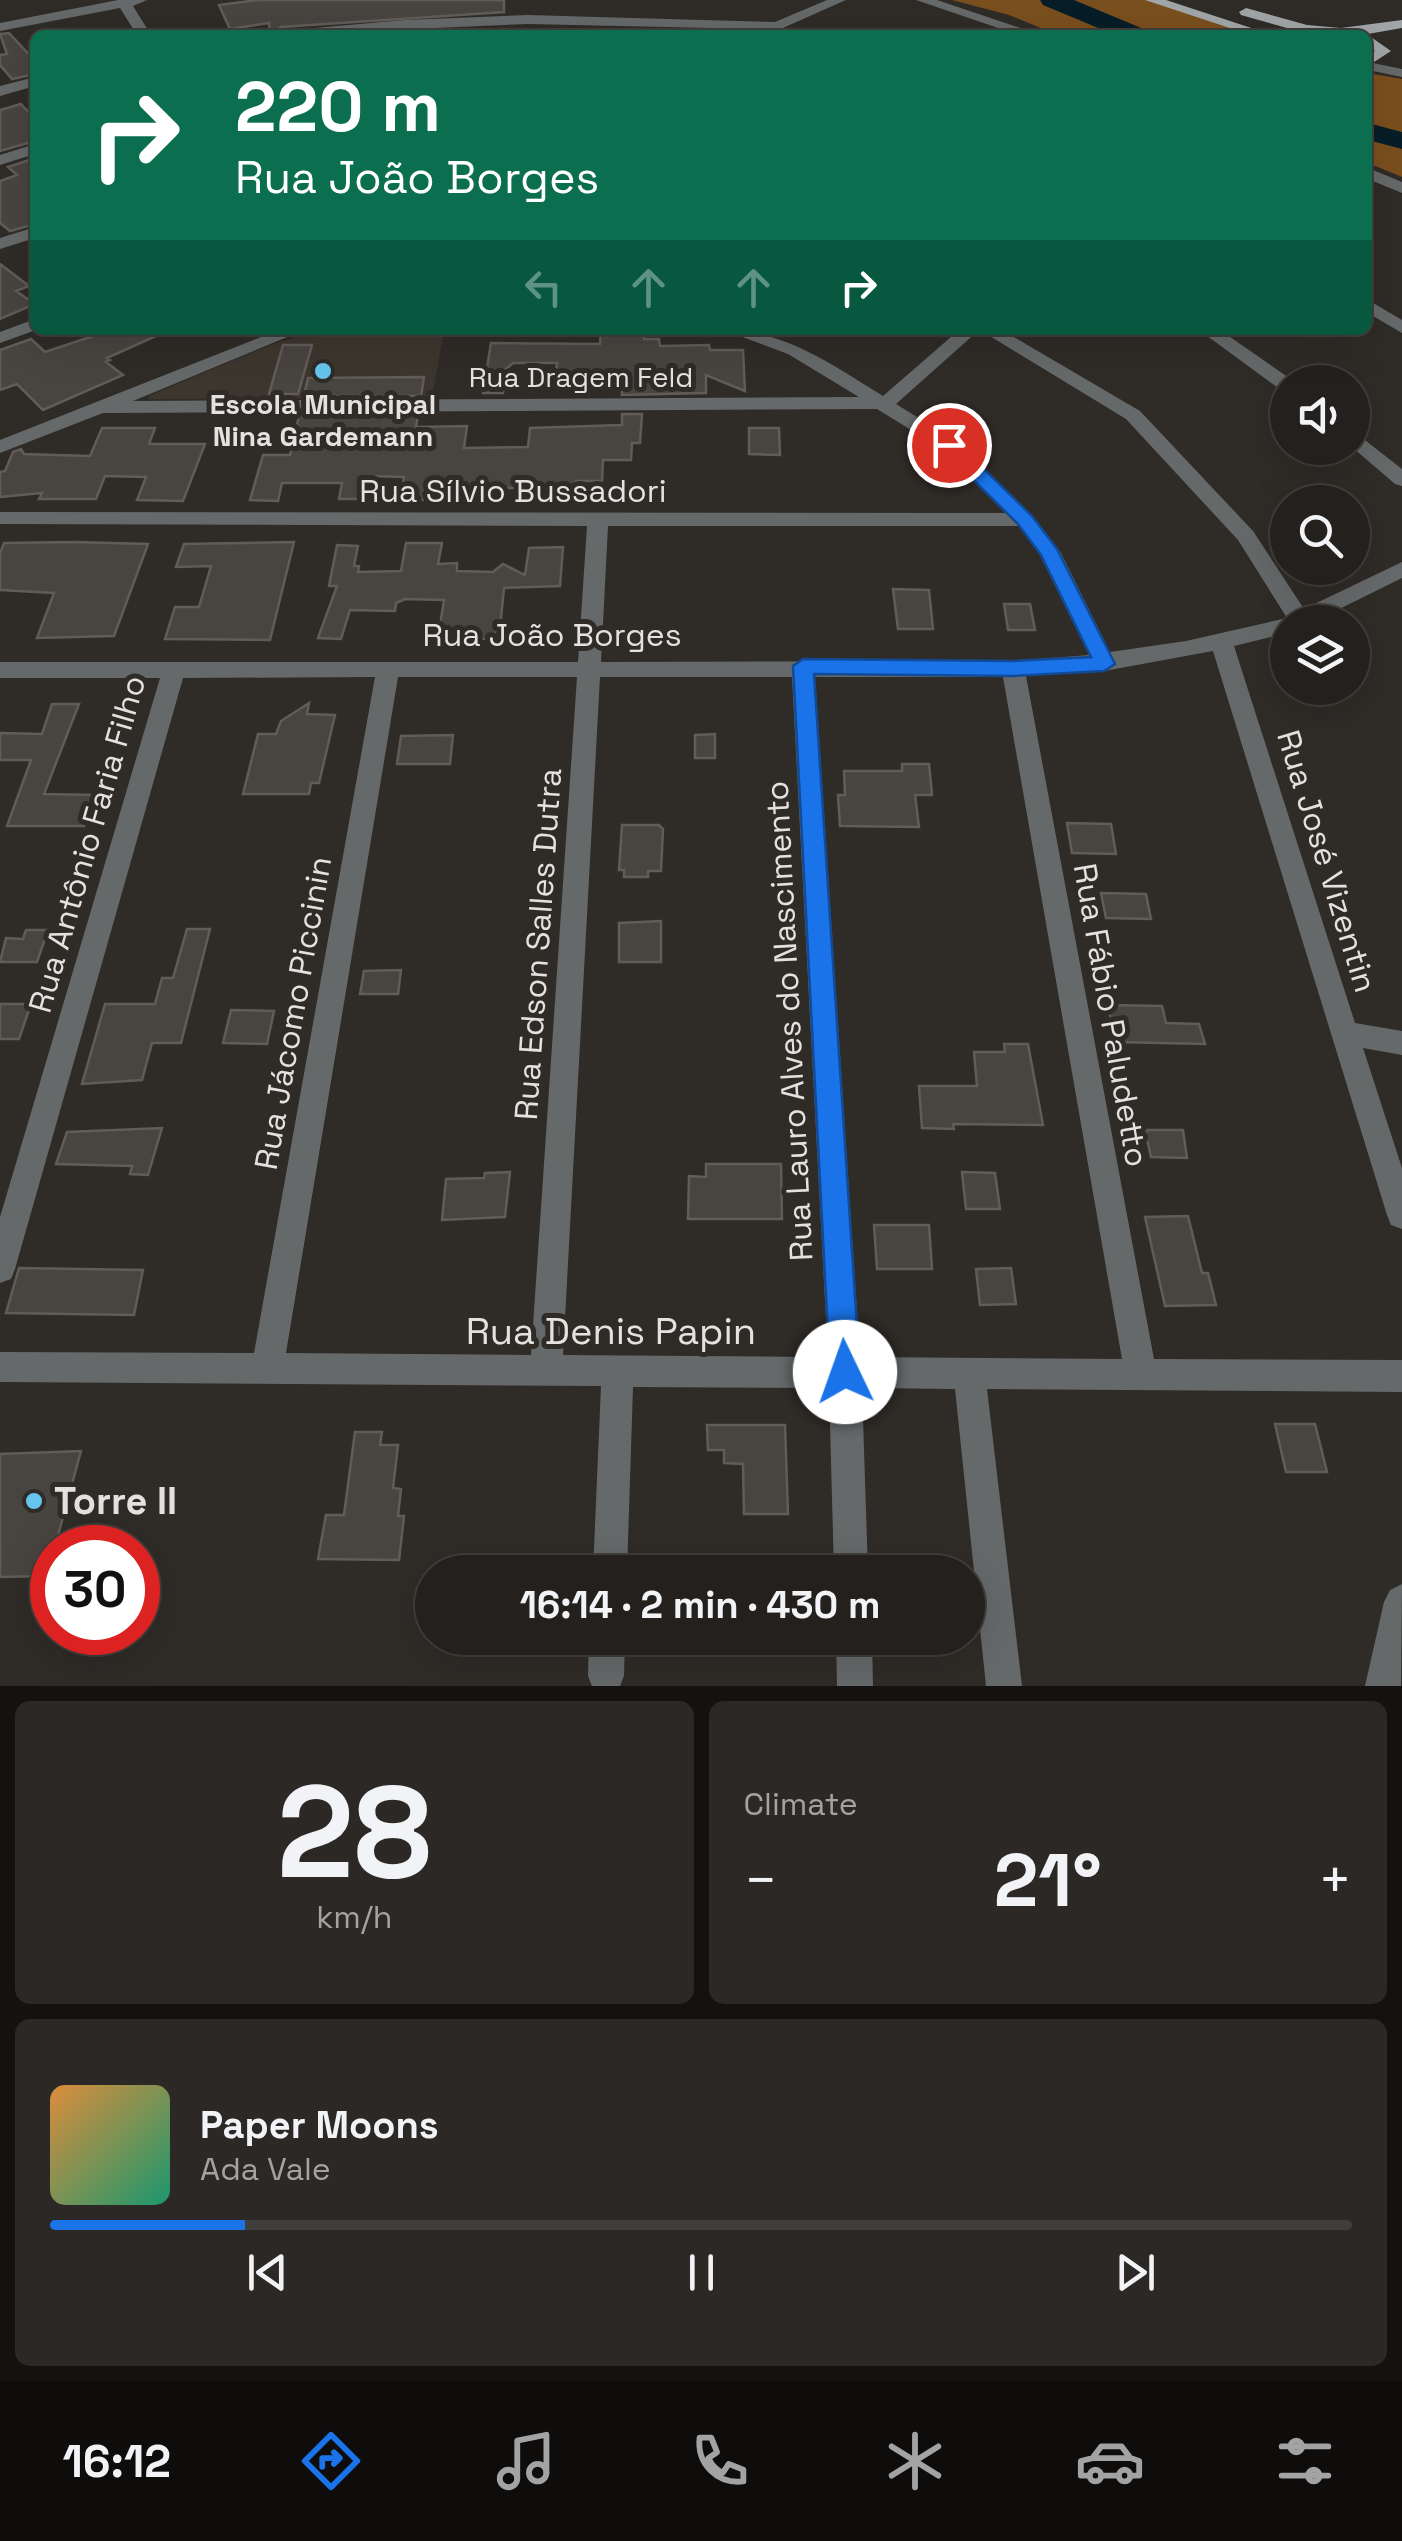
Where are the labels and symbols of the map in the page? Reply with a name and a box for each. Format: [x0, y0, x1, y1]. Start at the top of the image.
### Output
street label: Rua Dragem Feld [469, 359, 693, 395]
marker: Escola Municipal Nina Gardemann [312, 360, 334, 382]
place label: Escola Municipal Nina Gardemann [210, 386, 436, 454]
pin [907, 403, 992, 488]
street label: Rua Sílvio Bussadori [359, 471, 667, 511]
street label: Rua João Borges [422, 615, 682, 655]
street label: Rua Antônio Faria Filho [20, 671, 154, 1017]
street label: Rua José Vizentin [1268, 725, 1386, 997]
street label: Rua Edson Salles Dutra [506, 767, 570, 1121]
street label: Rua Lauro Alves do Nascimento [756, 780, 822, 1262]
street label: Rua Jácomo Piccinin [246, 853, 340, 1173]
street label: Rua Fábio Paludetto [1065, 860, 1157, 1170]
street label: Rua Denis Papin [466, 1307, 756, 1355]
position arrow [793, 1320, 897, 1424]
place label: Torre II [54, 1477, 177, 1525]
marker: Torre II [23, 1490, 45, 1512]
speed limit sign: 30 [30, 1525, 160, 1655]

